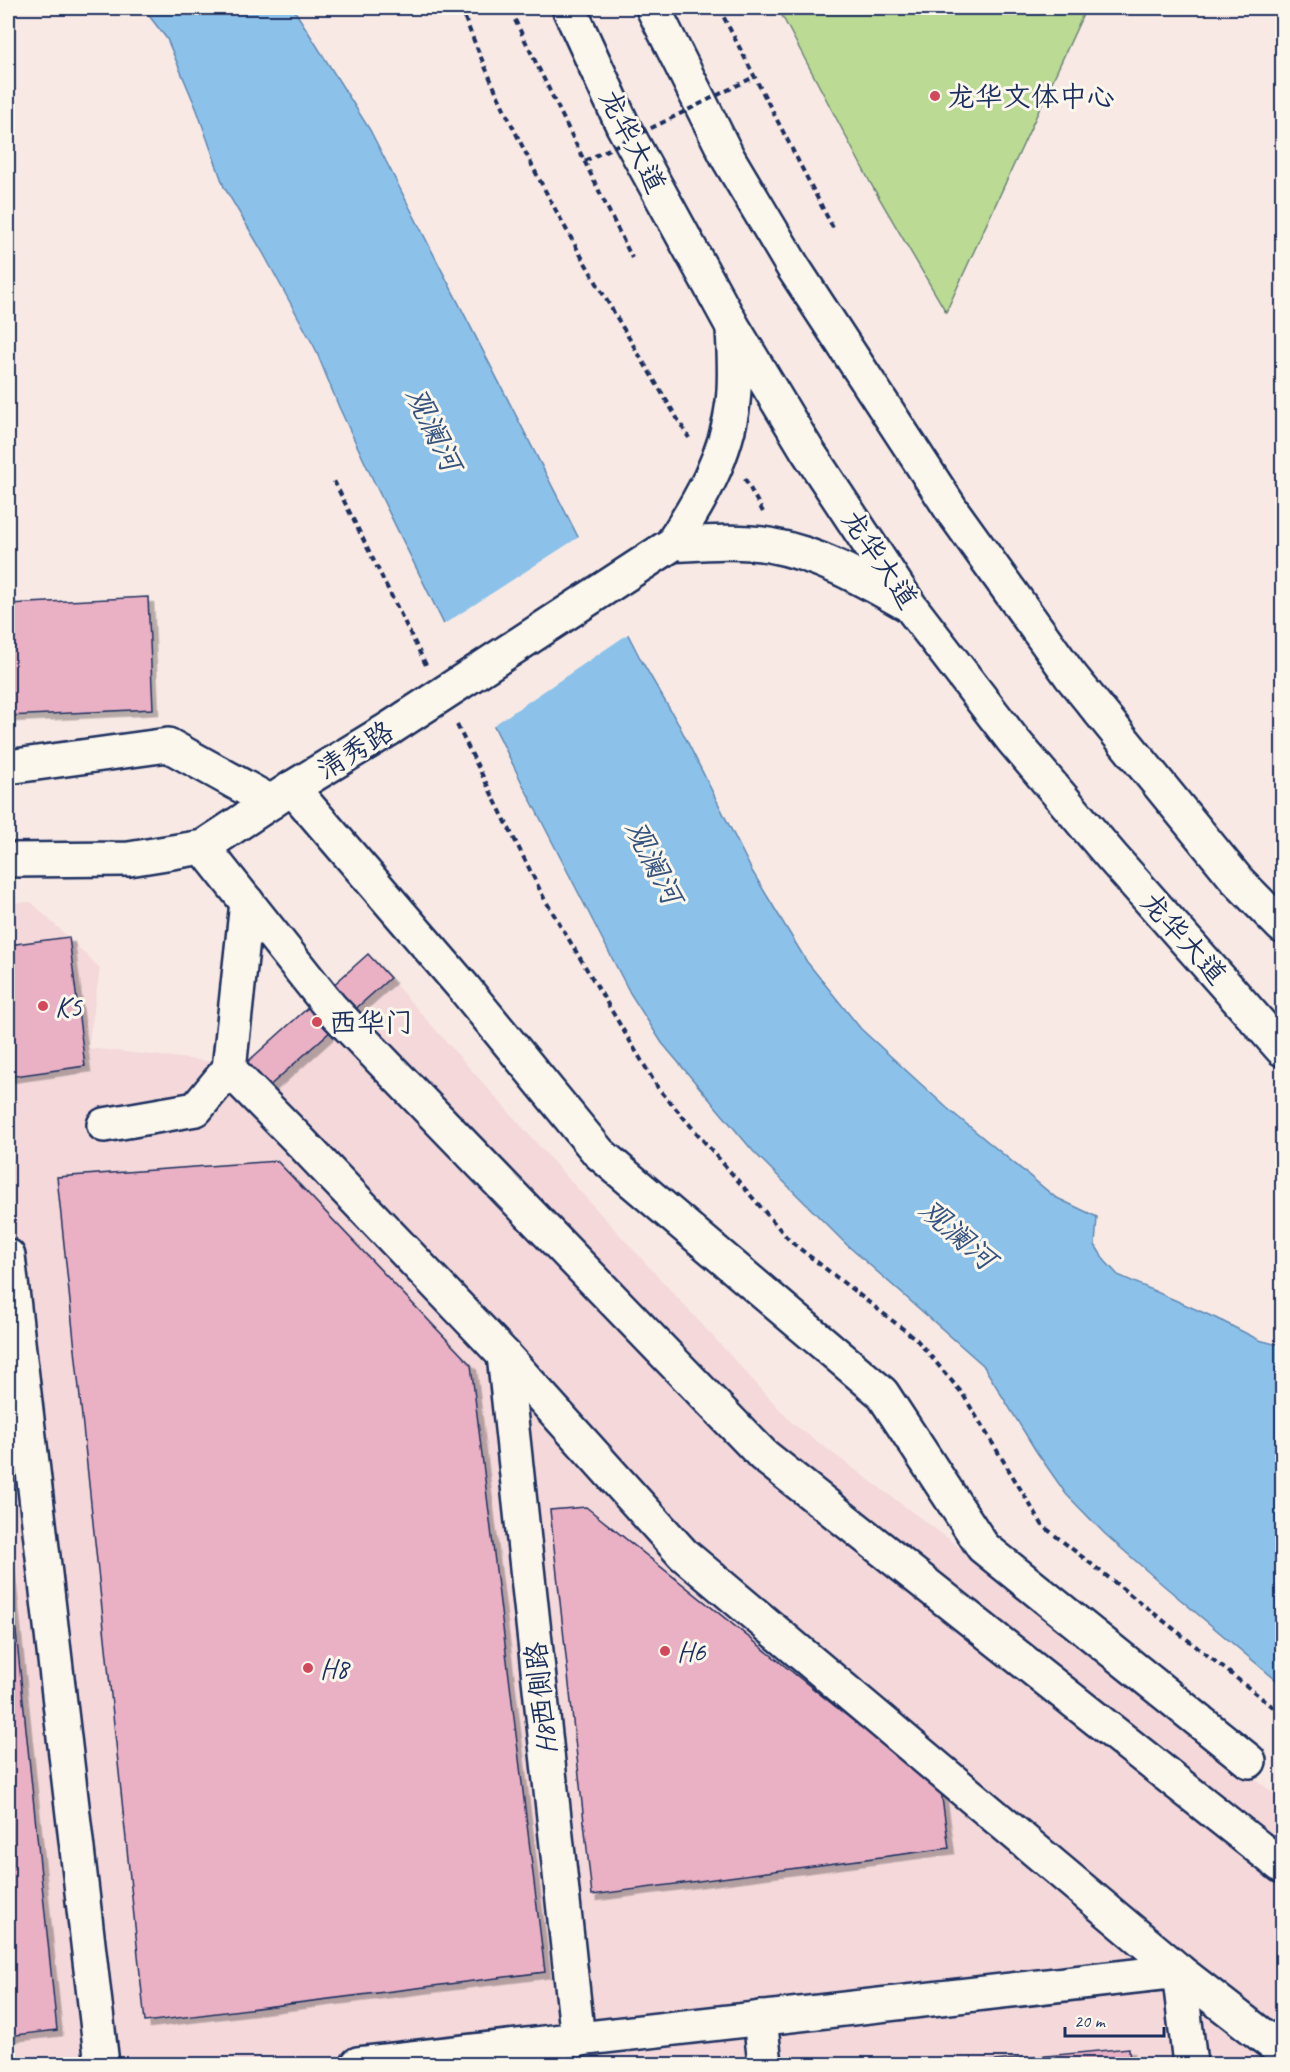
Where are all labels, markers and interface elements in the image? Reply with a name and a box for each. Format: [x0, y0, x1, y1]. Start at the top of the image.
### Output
place label: 龙华文体中心 [947, 79, 1115, 114]
street label: 龙华大道 [592, 83, 674, 199]
marker: 龙华文体中心 [928, 89, 942, 103]
water label: 观澜河 [397, 380, 473, 482]
street label: 龙华大道 [834, 503, 926, 615]
street label: 清秀路 [310, 713, 400, 787]
water label: 观澜河 [617, 813, 694, 915]
street label: 龙华大道 [1134, 885, 1234, 991]
place label: K5 [55, 989, 83, 1024]
marker: K5 [36, 999, 50, 1013]
place label: 西华门 [329, 1005, 413, 1040]
marker: 西华门 [310, 1015, 324, 1029]
water label: 观澜河 [912, 1190, 1008, 1281]
place label: H6 [677, 1634, 707, 1669]
street label: H8西側路 [518, 1640, 564, 1756]
marker: H6 [658, 1644, 672, 1658]
place label: H8 [320, 1651, 351, 1686]
marker: H8 [301, 1661, 315, 1675]
scale bar [1065, 2000, 1164, 2038]
text: 20 m [1074, 2010, 1107, 2032]

